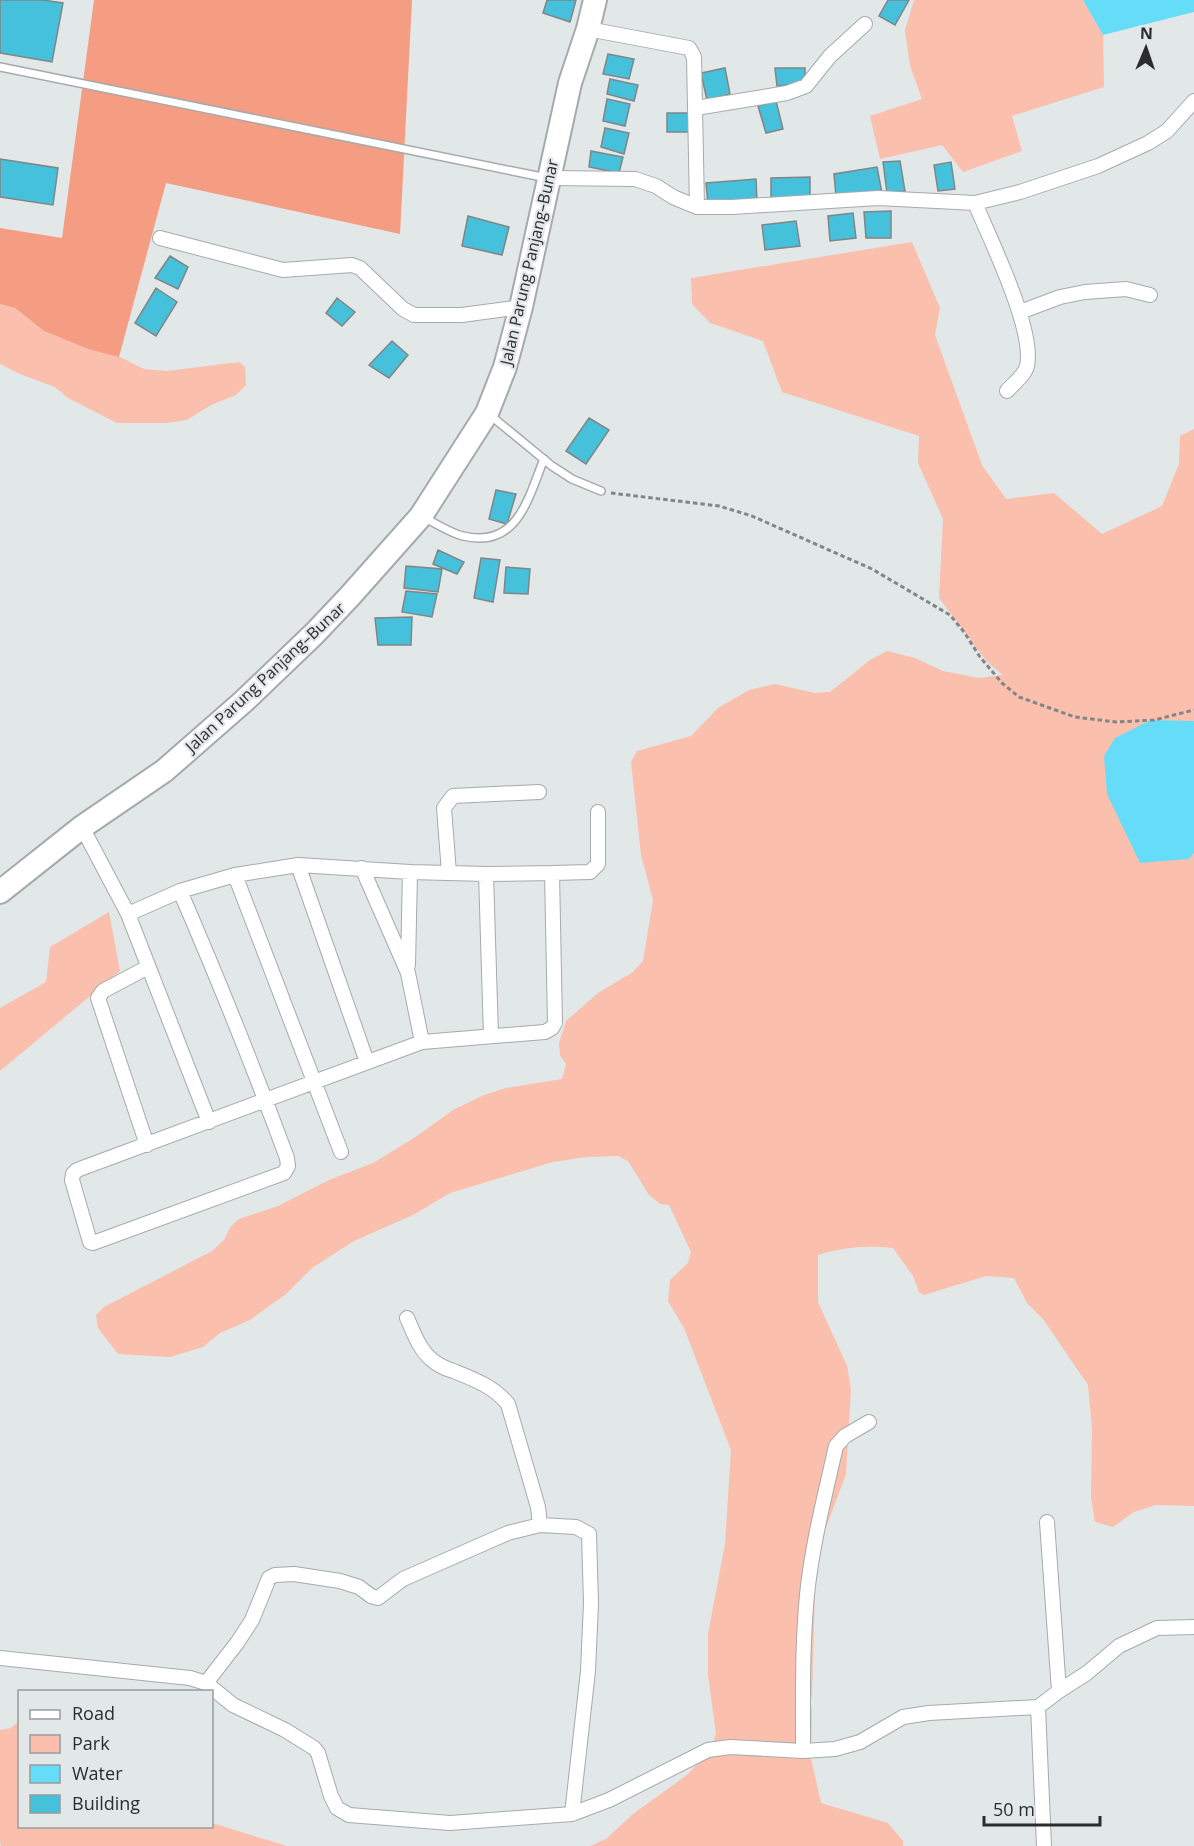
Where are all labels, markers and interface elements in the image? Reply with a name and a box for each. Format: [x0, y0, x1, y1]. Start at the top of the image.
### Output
north arrow [1116, 18, 1176, 78]
text: N [1140, 22, 1153, 44]
street label: Jalan Parung Panjang–Bunar [494, 156, 564, 369]
street label: Jalan Parung Panjang–Bunar [179, 597, 350, 758]
legend [18, 1690, 213, 1828]
text: Road [72, 1701, 115, 1725]
text: Park [72, 1731, 110, 1755]
text: Water [72, 1761, 123, 1785]
scale bar [984, 1789, 1100, 1827]
text: Building [72, 1791, 140, 1815]
text: 50 m [993, 1797, 1035, 1821]

